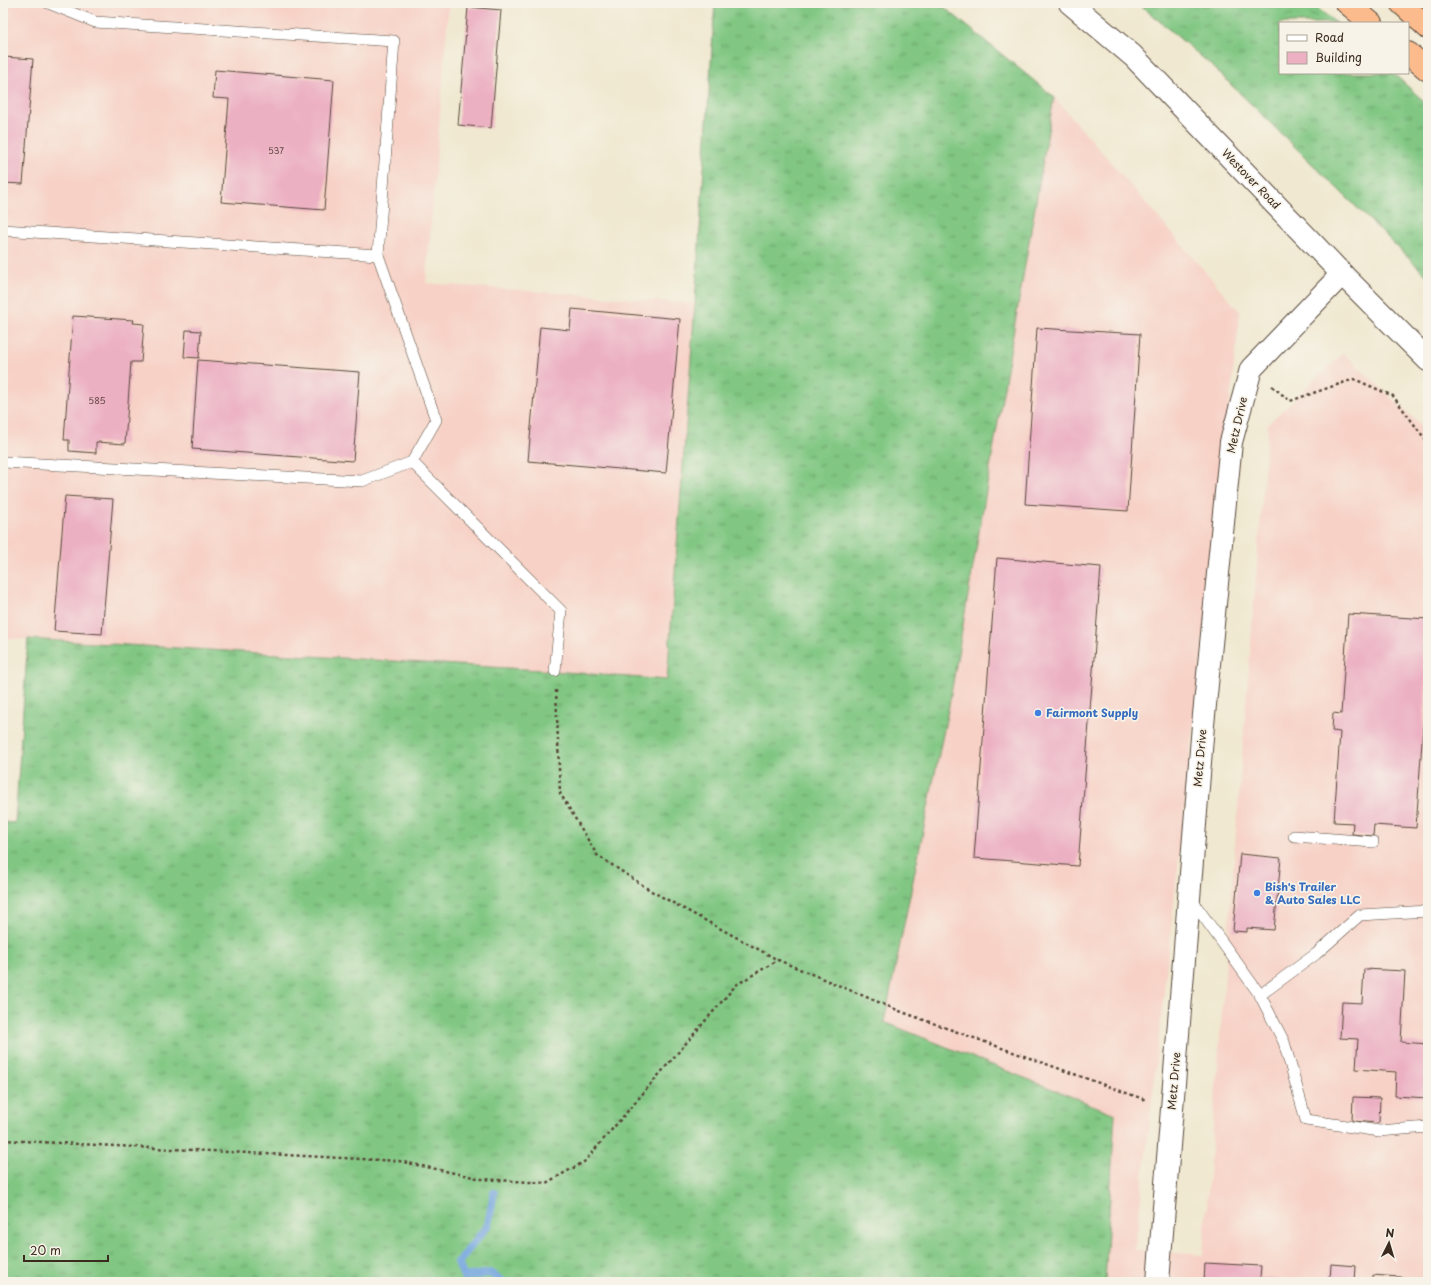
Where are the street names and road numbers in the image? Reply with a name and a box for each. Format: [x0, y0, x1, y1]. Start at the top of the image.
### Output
street label: Westover Road [1218, 145, 1285, 213]
street label: Metz Drive [1222, 395, 1251, 455]
street label: Metz Drive [1189, 728, 1211, 788]
street label: Metz Drive [1163, 1051, 1185, 1111]

